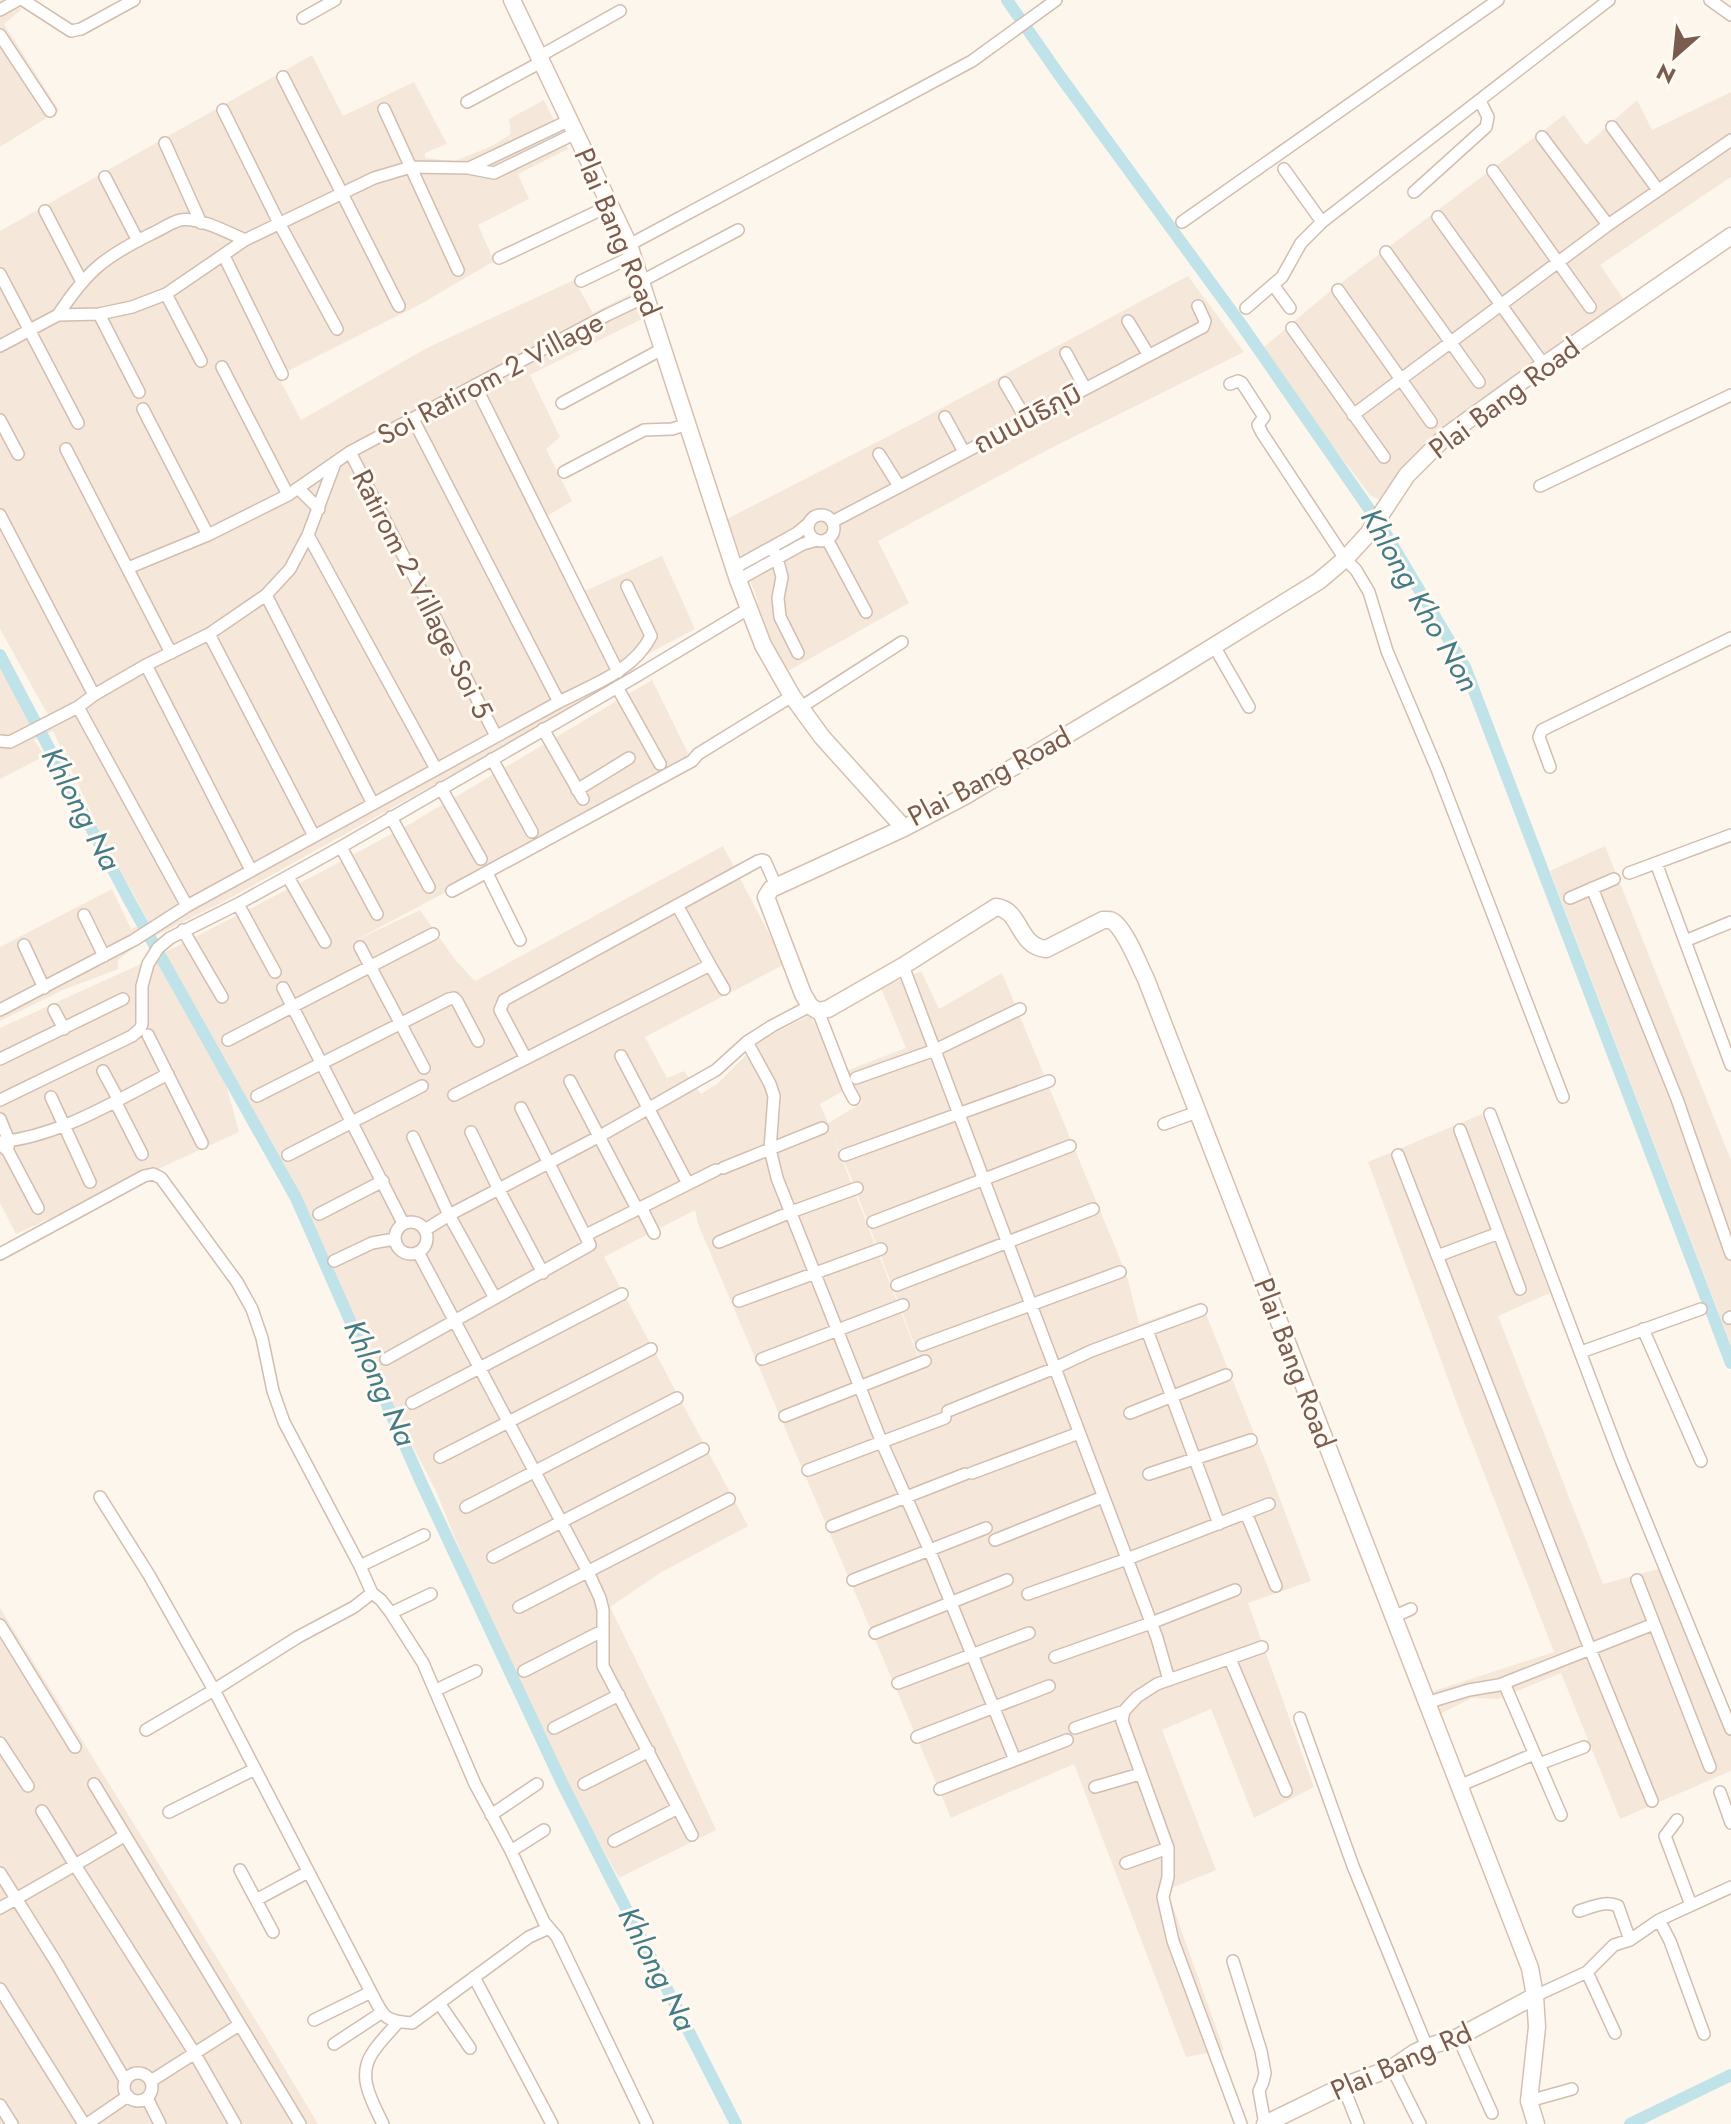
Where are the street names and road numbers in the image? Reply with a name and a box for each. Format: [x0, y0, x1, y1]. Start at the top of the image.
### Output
street label: Plai Bang Road [564, 142, 671, 323]
street label: Soi Ratirom 2 Village [370, 301, 611, 455]
street label: Plai Bang Road [1420, 328, 1588, 469]
street label: ถนนนิธิภุมิ [966, 373, 1089, 464]
street label: Ratirom 2 Village Soi 5 [342, 462, 503, 726]
street label: Plai Bang Road [900, 716, 1078, 837]
street label: Plai Bang Road [1243, 1272, 1346, 1454]
street label: Plai Bang Rd [1324, 2012, 1478, 2111]

